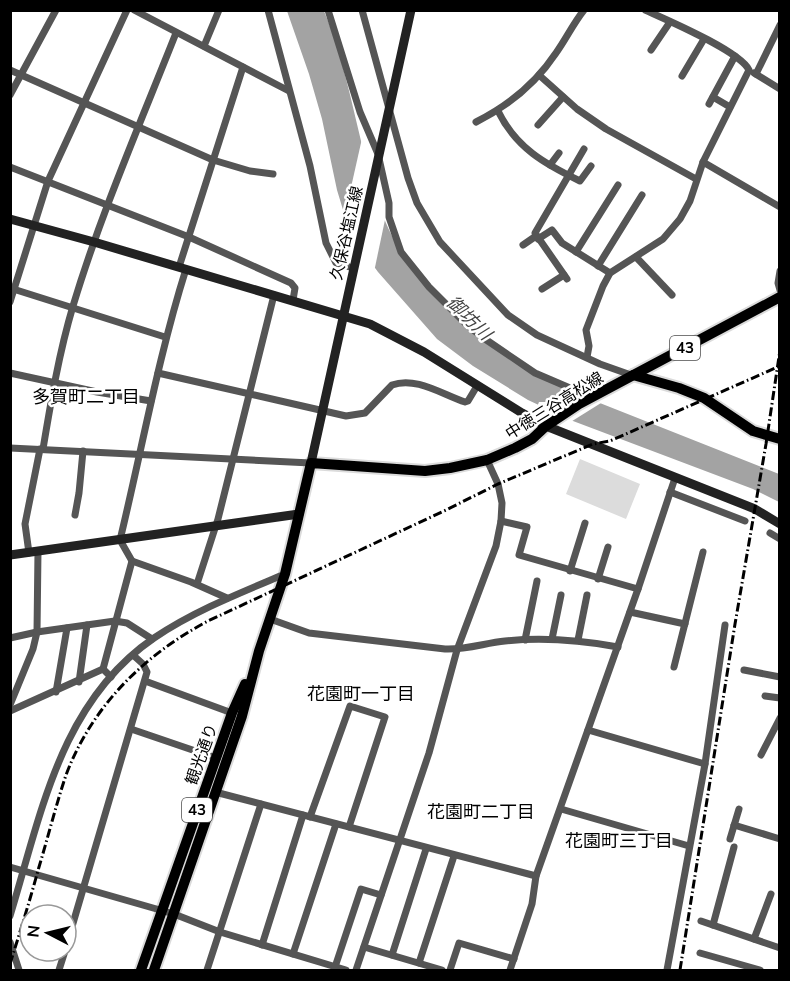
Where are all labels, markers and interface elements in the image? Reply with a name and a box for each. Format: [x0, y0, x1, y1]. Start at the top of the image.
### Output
street label: 久保谷塩江線 [325, 184, 367, 282]
water label: 御坊川 [442, 291, 498, 346]
road number: 43 [670, 336, 700, 360]
street label: 中徳三谷高松線 [501, 367, 607, 443]
district label: 多賀町二丁目 [32, 385, 140, 408]
district label: 花園町一丁目 [307, 682, 415, 705]
street label: 観光通り [181, 721, 221, 787]
road number: 43 [182, 798, 212, 822]
district label: 花園町二丁目 [427, 800, 535, 823]
district label: 花園町三丁目 [565, 829, 673, 852]
north arrow [18, 903, 78, 963]
text: N [22, 924, 44, 938]

